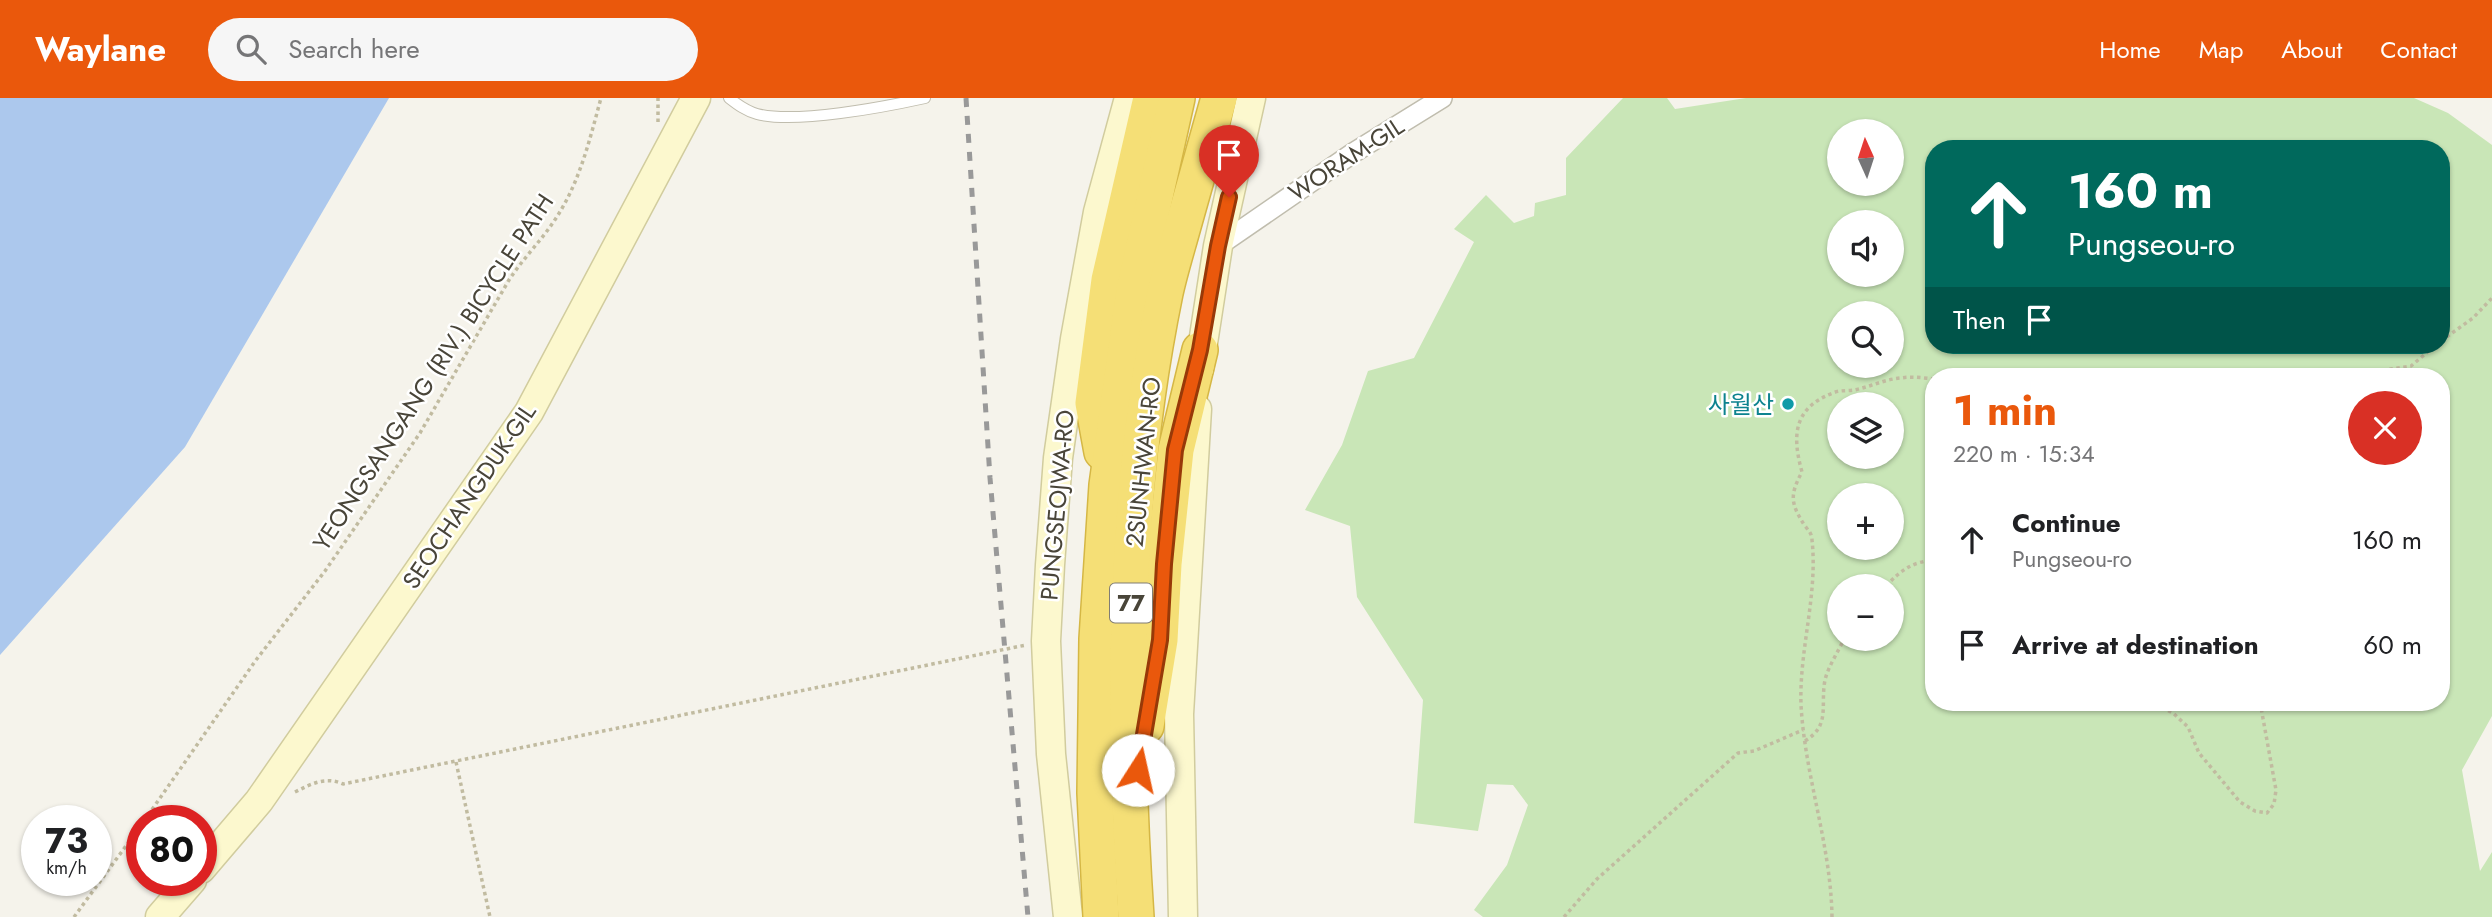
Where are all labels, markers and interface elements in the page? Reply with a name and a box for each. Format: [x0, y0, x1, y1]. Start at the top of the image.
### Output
search box [208, 18, 698, 81]
text: Waylane [35, 26, 166, 73]
icon: search [232, 30, 270, 68]
text: Search here [288, 30, 420, 68]
text: Home [2099, 32, 2161, 67]
text: Map [2199, 32, 2243, 67]
text: About [2281, 32, 2342, 67]
text: Contact [2380, 32, 2457, 67]
street label: WORAM-GIL [1281, 108, 1411, 209]
north arrow [1827, 119, 1904, 196]
map controls [1827, 119, 1904, 651]
pin [1199, 125, 1259, 197]
icon: arrive [1210, 136, 1248, 174]
text: 160 m [2068, 156, 2213, 226]
icon: ahead [1953, 168, 2044, 259]
street label: YEONGSANGANG (RIV.) BICYCLE PATH [304, 187, 562, 557]
button: sound [1827, 210, 1904, 287]
text: Pungseou-ro [2068, 221, 2235, 267]
button: search [1827, 301, 1904, 378]
text: Then [1953, 301, 2006, 339]
icon: arrive [2020, 301, 2058, 339]
street label: 2SUNHWAN-RO [1117, 375, 1169, 549]
text: 1 min [1953, 380, 2057, 441]
place label: 사월산 [1708, 387, 1774, 422]
button: close [2348, 391, 2422, 465]
button: layers [1827, 392, 1904, 469]
street label: SEOCHANGDUK-GIL [394, 396, 544, 596]
marker: 사월산 [1780, 396, 1796, 412]
street label: PUNGSEOJWA-RO [1031, 408, 1083, 602]
text: 220 m · 15:34 [1953, 437, 2095, 471]
button: + [1827, 483, 1904, 560]
text: Continue [2012, 504, 2121, 542]
icon: ahead [1953, 521, 1991, 559]
text: 160 m [2352, 521, 2422, 559]
text: Pungseou-ro [2012, 542, 2132, 576]
button: − [1827, 574, 1904, 651]
road number: 77 [1110, 583, 1152, 622]
icon: arrive [1953, 626, 1991, 664]
text: Arrive at destination [2012, 626, 2259, 664]
text: 60 m [2363, 626, 2422, 664]
position arrow [1101, 733, 1175, 807]
speed limit sign: 80 [126, 805, 217, 896]
text: 73 [45, 816, 88, 866]
text: km/h [46, 855, 87, 881]

